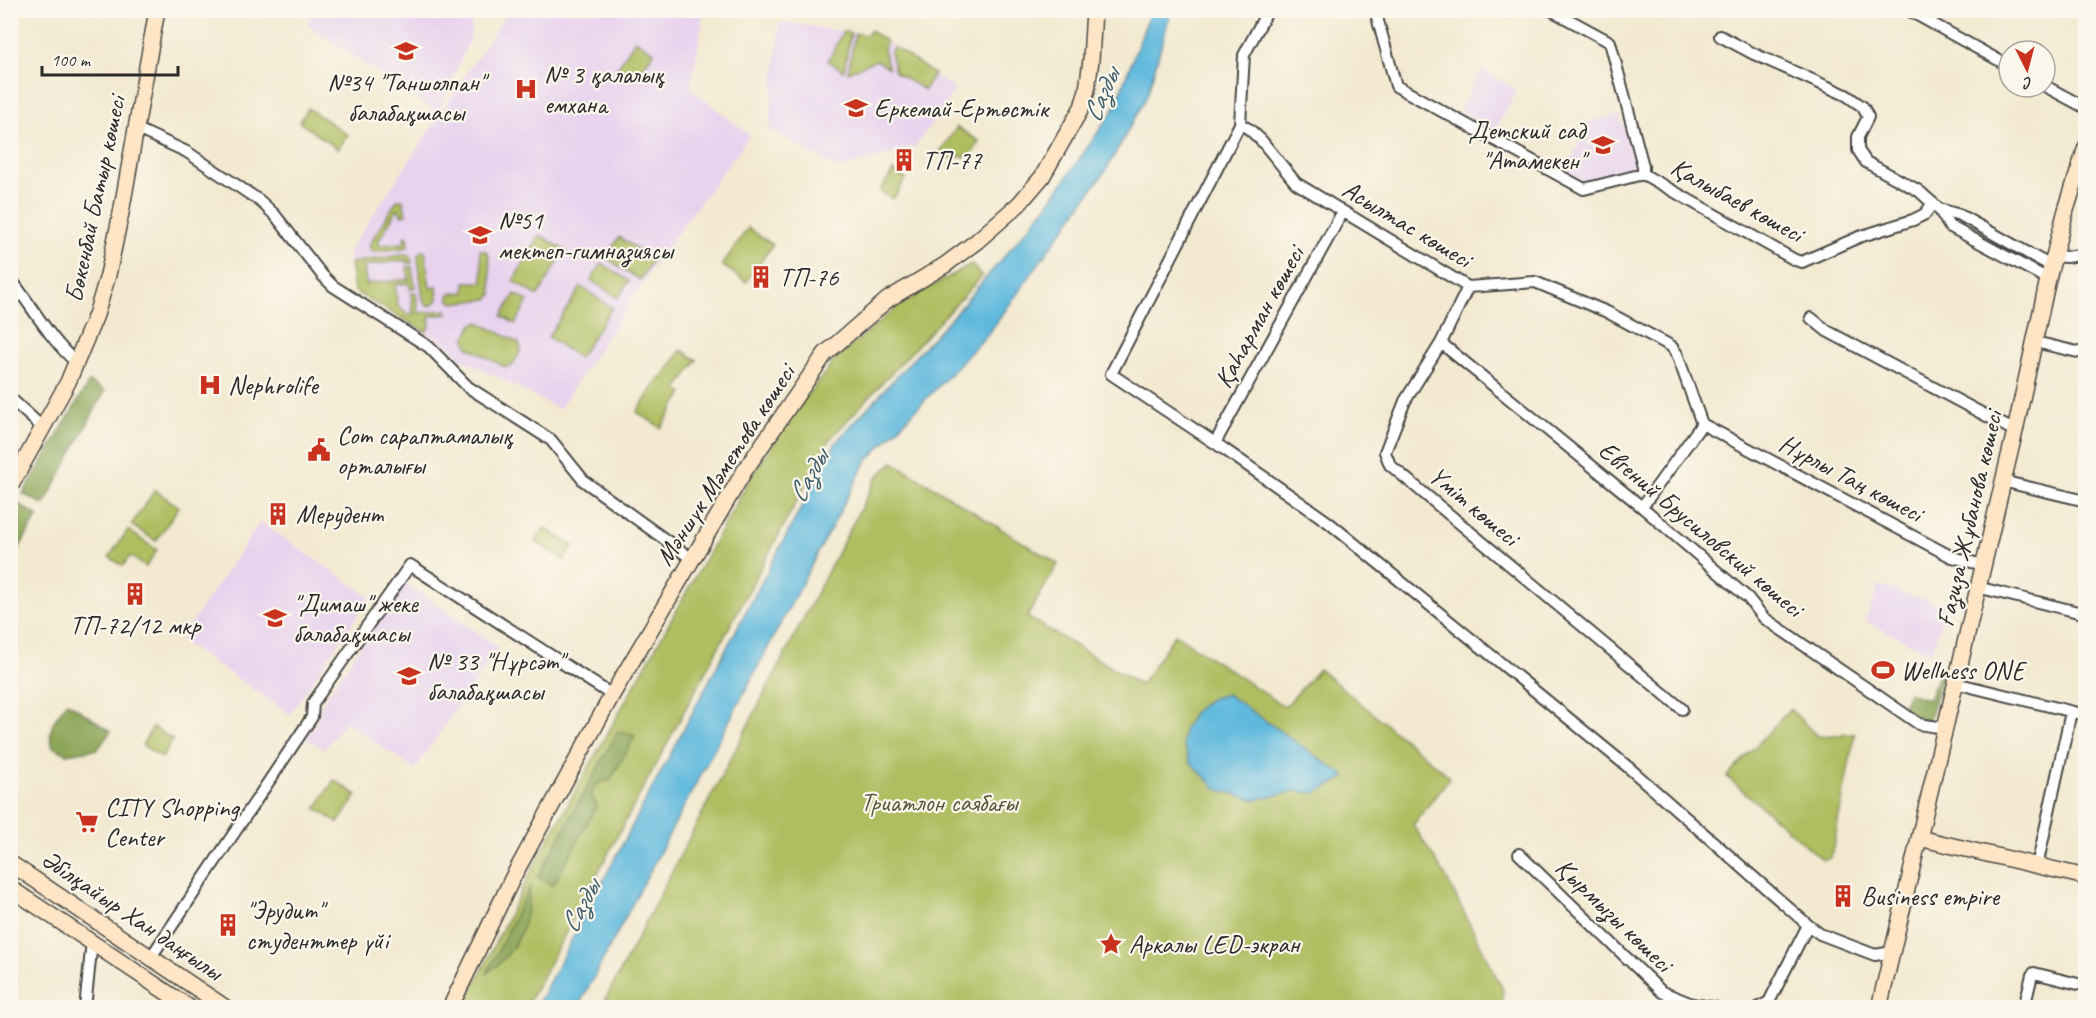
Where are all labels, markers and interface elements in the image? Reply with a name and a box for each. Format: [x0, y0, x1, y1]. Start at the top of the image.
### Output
school or university icon: №34 "Таншолпан" балабақшасы [393, 38, 419, 64]
scale bar [42, 39, 178, 77]
north arrow [1997, 39, 2057, 99]
text: 100 m [51, 49, 92, 71]
place label: № 3 қалалық емхана [544, 58, 665, 121]
water label: Сазды [1075, 59, 1130, 127]
place label: №34 "Таншолпан" балабақшасы [327, 66, 489, 129]
text: С [2021, 73, 2033, 94]
hospital icon: № 3 қалалық емхана [513, 76, 539, 102]
street label: Бөкенбай Батыр көшесі [57, 90, 134, 305]
place label: Еркемай-Ертөстік [874, 92, 1050, 125]
school or university icon: Еркемай-Ертөстік [843, 95, 869, 121]
place label: Детский сад "Атамекен" [1468, 114, 1590, 177]
school or university icon: Детский сад "Атамекен" [1590, 132, 1616, 158]
place label: ТП-77 [922, 144, 983, 177]
building icon: ТП-77 [891, 147, 917, 173]
street label: Қалыбаев көшесі [1665, 150, 1812, 251]
street label: Асылтас көшесі [1336, 173, 1480, 277]
place label: №51 мектеп-гимназиясы [498, 204, 675, 268]
school or university icon: №51 мектеп-гимназиясы [467, 222, 493, 248]
street label: Қаһарман көшесі [1207, 238, 1313, 394]
place label: ТП-76 [779, 261, 840, 294]
building icon: ТП-76 [748, 264, 774, 290]
street label: Мәншүк Мәметова көшесі [648, 356, 804, 572]
place label: Nephrolife [228, 369, 320, 402]
hospital icon: Nephrolife [197, 372, 223, 398]
street label: Ғазиза Жұбанова көшесі [1928, 404, 2012, 631]
place label: Сот сараптамалық орталығы [337, 419, 514, 482]
street label: Нұрлы Таң көшесі [1774, 426, 1931, 531]
street label: Евгений Брусиловский көшесі [1592, 434, 1813, 626]
public building icon: Сот сараптамалық орталығы [306, 437, 332, 463]
water label: Сазды [780, 440, 839, 509]
street label: Үміт көшесі [1422, 459, 1528, 555]
place label: Мерудент [296, 498, 384, 531]
building icon: Мерудент [265, 501, 291, 527]
building icon: ТП-72/12 мкр [122, 581, 148, 607]
place label: "Димаш" жеке балабақшасы [293, 587, 419, 650]
school or university icon: "Димаш" жеке балабақшасы [262, 605, 288, 631]
place label: ТП-72/12 мкр [70, 609, 202, 642]
place label: № 33 "Нұрсәт" балабақшасы [427, 645, 569, 708]
place label: Wellness ONE [1901, 654, 2028, 687]
sports icon: Wellness ONE [1870, 657, 1896, 683]
school or university icon: № 33 "Нұрсәт" балабақшасы [396, 663, 422, 689]
park label: Триатлон саябағы [860, 786, 1020, 819]
place label: CITY Shopping Center [105, 791, 240, 854]
supermarket icon: CITY Shopping Center [74, 809, 100, 835]
street label: Әбілқайыр Хан даңғылы [35, 842, 231, 989]
street label: Қырмызы көшесі [1548, 851, 1682, 982]
water label: Сазды [552, 870, 611, 939]
place label: Business empire [1861, 880, 2000, 913]
building icon: Business empire [1830, 883, 1856, 909]
place label: "Эрудит" студенттер үйі [246, 894, 391, 957]
building icon: "Эрудит" студенттер үйі [215, 912, 241, 938]
place label: Аркалы LED-экран [1129, 928, 1302, 961]
place icon: Аркалы LED-экран [1098, 931, 1124, 957]

